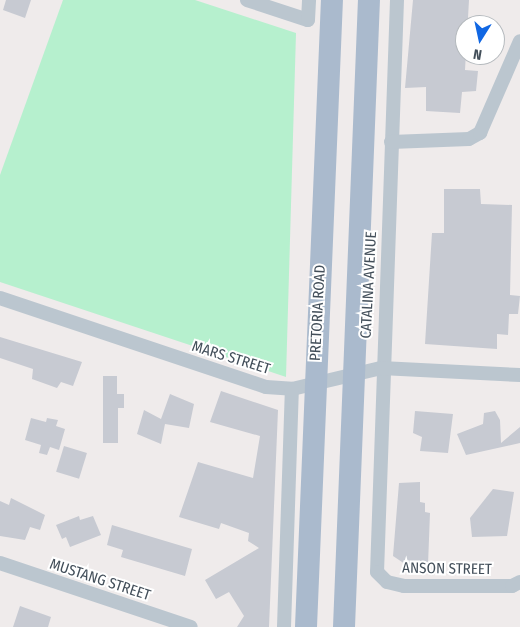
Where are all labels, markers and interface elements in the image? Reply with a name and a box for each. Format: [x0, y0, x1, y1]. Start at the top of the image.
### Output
north arrow [455, 15, 505, 65]
text: N [472, 45, 483, 63]
street label: CATALINA AVENUE [357, 231, 381, 339]
street label: PRETORIA ROAD [306, 264, 330, 362]
street label: MARS STREET [190, 338, 272, 378]
street label: MUSTANG STREET [47, 555, 153, 605]
street label: ANSON STREET [402, 559, 492, 579]

